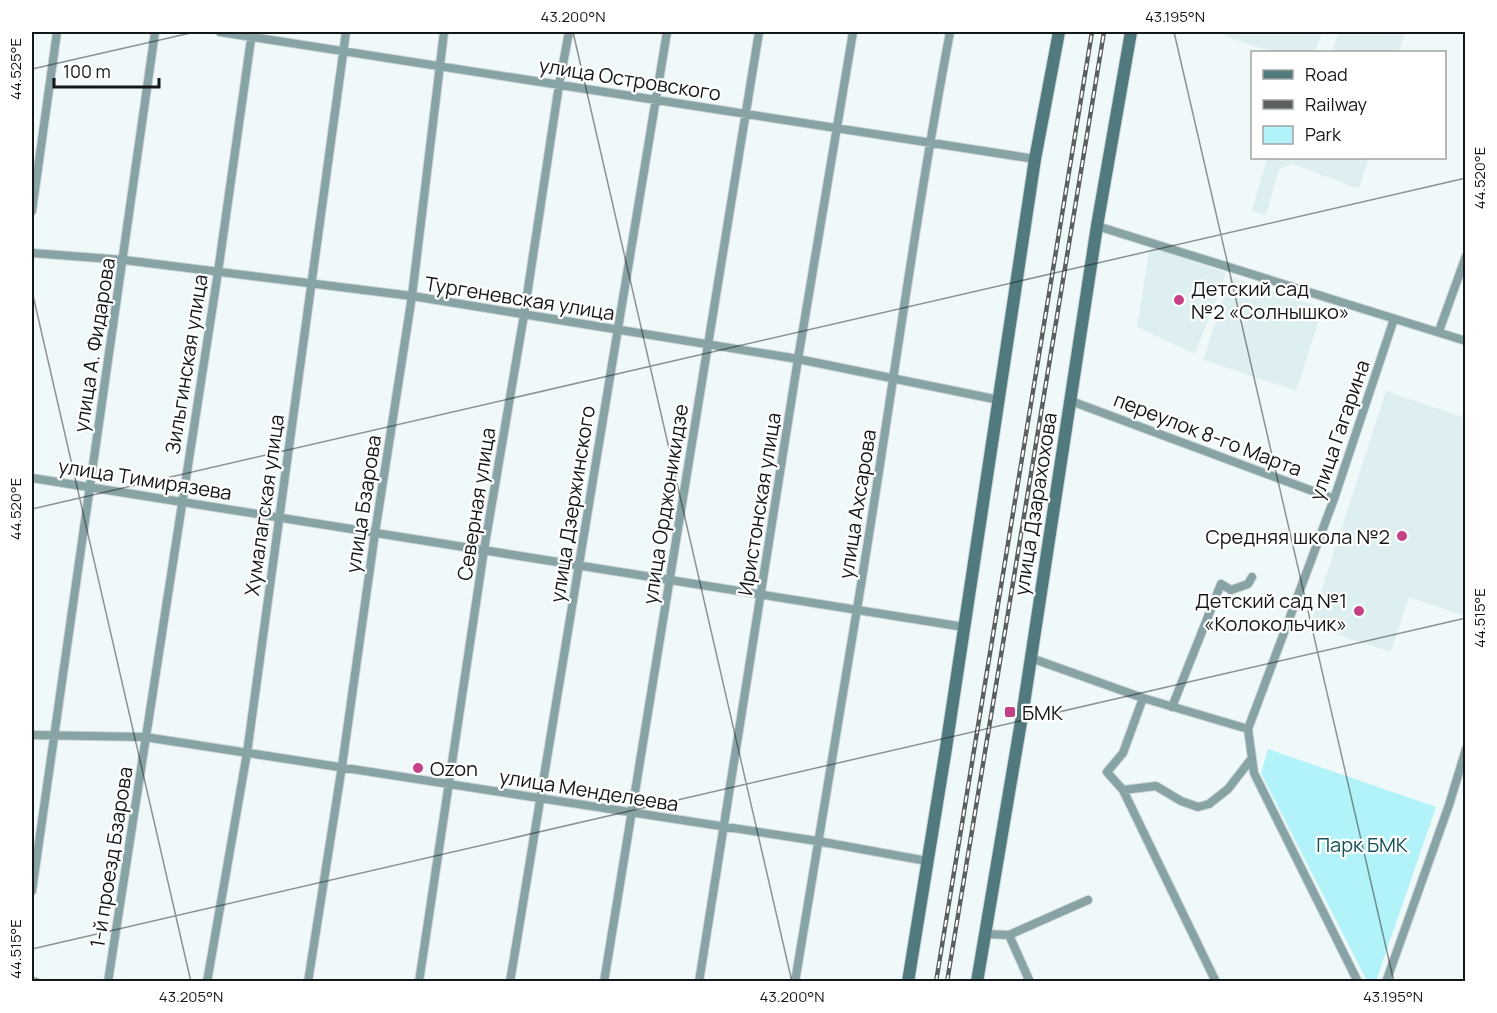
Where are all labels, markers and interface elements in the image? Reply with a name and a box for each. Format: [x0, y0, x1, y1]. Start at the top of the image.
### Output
text: 43.200°N [541, 6, 605, 27]
text: 43.195°N [1145, 6, 1205, 27]
text: 44.525°E [5, 38, 26, 100]
scale bar [54, 51, 159, 89]
street label: улица Островского [537, 51, 723, 107]
legend [1251, 51, 1446, 159]
text: 100 m [63, 59, 111, 83]
text: Road [1305, 62, 1348, 86]
text: Railway [1305, 92, 1367, 116]
text: Park [1305, 122, 1342, 146]
text: 44.520°E [1469, 147, 1490, 209]
street label: улица А. Фидарова [67, 256, 121, 434]
street label: Тургеневская улица [423, 270, 617, 326]
street label: Зильгинская улица [158, 272, 214, 456]
place label: Детский сад №2 «Солнышко» [1191, 275, 1350, 325]
marker: Детский сад №2 «Солнышко» [1172, 293, 1186, 307]
street label: улица Гагарина [1302, 356, 1376, 504]
street label: переулок 8-го Марта [1110, 386, 1306, 482]
street label: улица Орджоникидзе [636, 402, 694, 606]
street label: улица Дзержинского [543, 403, 601, 605]
street label: Иристонская улица [731, 411, 787, 597]
street label: улица Дзарахохова [1007, 411, 1063, 597]
street label: Хумалагская улица [238, 413, 290, 597]
street label: Северная улица [451, 425, 501, 583]
street label: улица Ахсарова [832, 427, 882, 581]
street label: улица Бзарова [339, 433, 387, 575]
street label: улица Тимирязева [56, 452, 234, 506]
text: 44.520°E [5, 478, 26, 540]
place label: Средняя школа №2 [1205, 523, 1390, 550]
marker: Средняя школа №2 [1395, 529, 1409, 543]
place label: Детский сад №1 «Колокольчик» [1195, 587, 1347, 637]
text: 44.515°E [1469, 588, 1490, 648]
marker: Детский сад №1 «Колокольчик» [1352, 604, 1366, 618]
place label: БМК [1022, 699, 1063, 726]
marker: БМК [1003, 705, 1017, 719]
place label: Ozon [430, 755, 478, 782]
marker: Ozon [411, 761, 425, 775]
street label: улица Менделеева [497, 762, 681, 818]
street label: 1-й проезд Бзарова [83, 765, 139, 949]
park label: Парк БМК [1316, 831, 1408, 858]
text: 44.515°E [5, 919, 26, 979]
text: 43.205°N [159, 986, 223, 1007]
text: 43.200°N [760, 986, 824, 1007]
text: 43.195°N [1363, 986, 1423, 1007]

